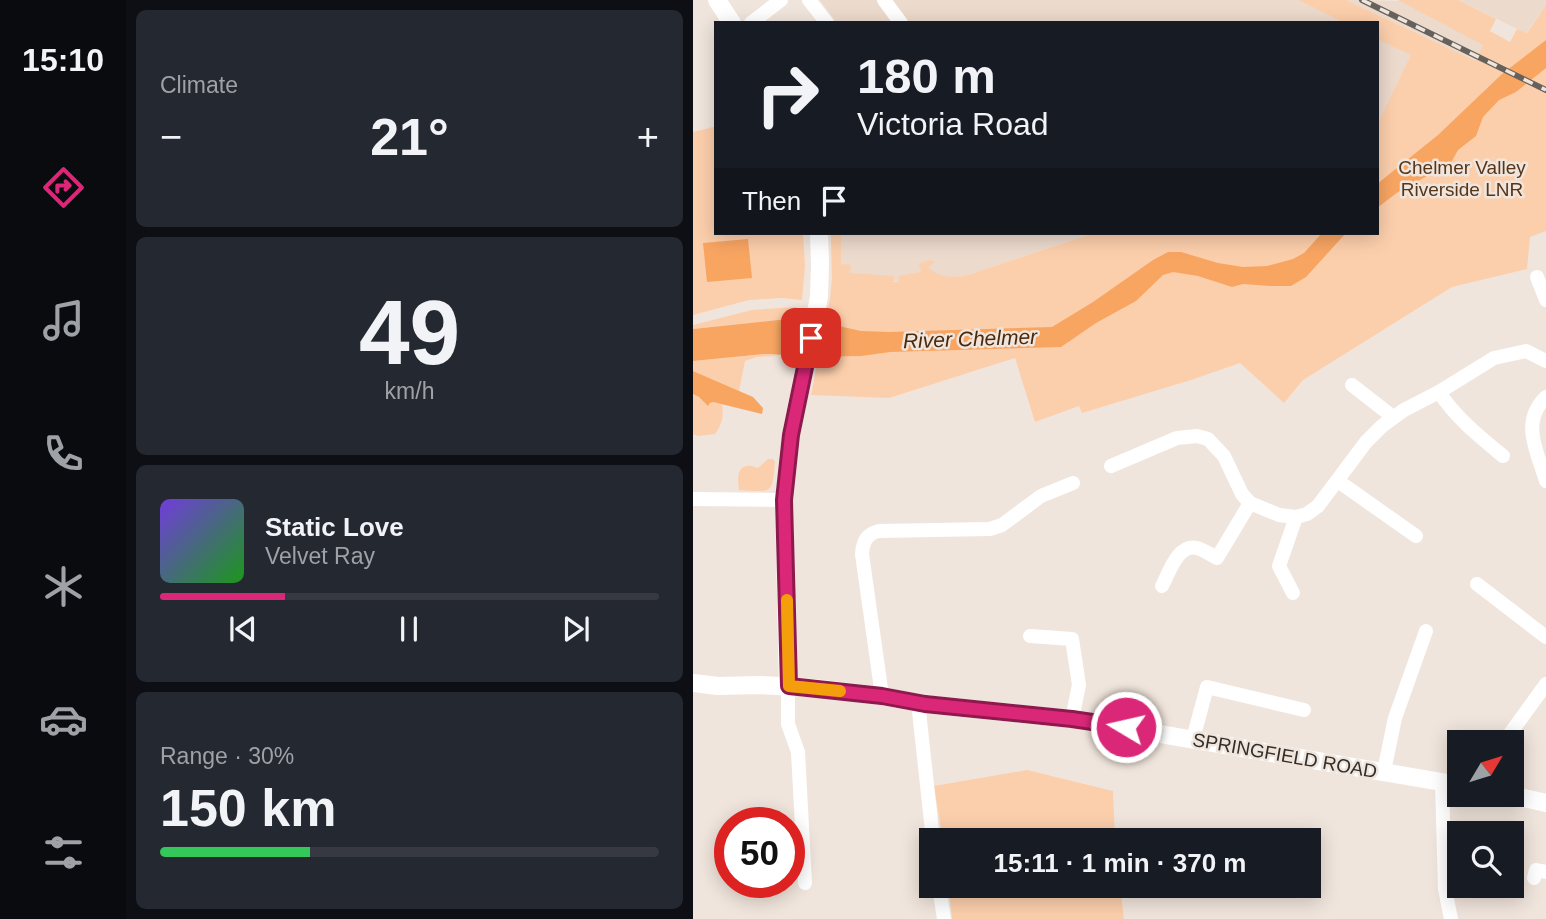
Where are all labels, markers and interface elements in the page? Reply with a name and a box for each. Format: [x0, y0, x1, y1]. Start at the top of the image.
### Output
text: 15:10 [22, 42, 104, 78]
icon: right [742, 49, 833, 140]
text: 180 m [857, 49, 996, 103]
text: Climate [160, 72, 238, 98]
text: Victoria Road [857, 106, 1049, 142]
text: 21° [370, 108, 449, 166]
text: − [160, 116, 182, 158]
text: + [637, 116, 659, 158]
park label: Chelmer Valley Riverside LNR [1398, 157, 1526, 200]
icon: directions [39, 163, 88, 212]
icon: arrive [815, 182, 853, 220]
text: Then [742, 186, 801, 216]
text: 49 [359, 282, 460, 383]
icon: music [39, 296, 88, 345]
pin [781, 308, 841, 368]
icon: arrive [792, 319, 830, 357]
water label: River Chelmer [903, 325, 1038, 352]
text: km/h [385, 378, 434, 404]
icon: phone [39, 429, 88, 478]
text: Static Love [265, 512, 404, 542]
text: Velvet Ray [265, 543, 375, 569]
icon: climate [39, 562, 88, 611]
icon: previous [224, 610, 262, 648]
icon: pause [390, 610, 428, 648]
icon: next [557, 610, 595, 648]
position arrow [1089, 690, 1163, 764]
icon: car [39, 695, 88, 744]
street label: SPRINGFIELD ROAD [1191, 729, 1379, 782]
north arrow [1447, 730, 1524, 807]
map controls [1447, 730, 1524, 898]
text: Range · 30% [160, 743, 294, 769]
text: 150 km [160, 779, 336, 837]
speed limit sign: 50 [714, 807, 805, 898]
button: search [1447, 821, 1524, 898]
icon: filters [39, 828, 88, 877]
text: 15:11 · 1 min · 370 m [994, 848, 1246, 878]

